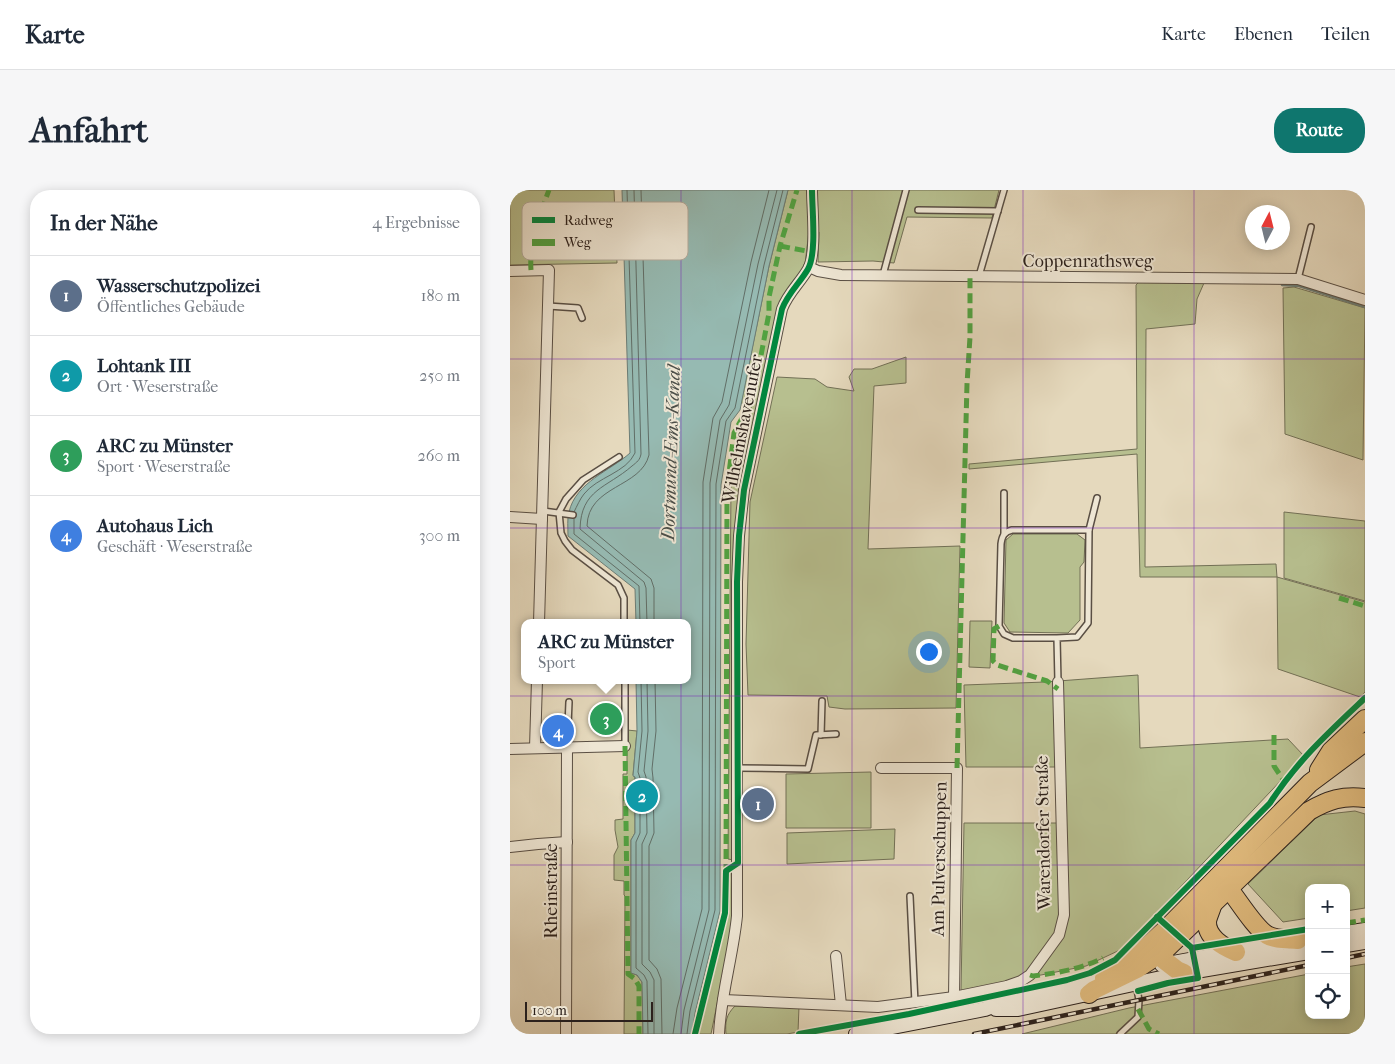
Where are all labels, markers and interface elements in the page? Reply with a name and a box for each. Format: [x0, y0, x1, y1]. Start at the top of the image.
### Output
text: Karte [25, 21, 85, 49]
text: Karte [1161, 24, 1206, 45]
text: Ebenen [1234, 24, 1293, 45]
text: Teilen [1321, 24, 1370, 45]
button: Route [1274, 108, 1365, 153]
text: Anfahrt [30, 110, 148, 151]
legend [522, 202, 688, 260]
north arrow [1245, 205, 1290, 250]
text: In der Nähe [50, 211, 158, 235]
text: Radweg [564, 212, 613, 229]
text: 4 Ergebnisse [372, 213, 460, 232]
text: Weg [563, 234, 592, 251]
street label: Coppenrathsweg [1023, 251, 1154, 272]
text: Wasserschutzpolizei [97, 275, 260, 297]
text: 1 [63, 286, 69, 305]
text: 180 m [421, 286, 460, 305]
text: Öffentliches Gebäude [97, 297, 245, 316]
street label: Wilhelmshavenufer [718, 352, 767, 506]
text: Lohtank III [97, 355, 191, 377]
water label: Dortmund-Ems-Kanal [657, 363, 685, 543]
text: 2 [62, 366, 70, 385]
text: 250 m [419, 366, 460, 385]
text: Ort · Weserstraße [97, 377, 218, 396]
text: ARC zu Münster [97, 435, 233, 457]
text: 3 [63, 446, 69, 465]
text: 260 m [418, 446, 460, 465]
text: Sport · Weserstraße [97, 457, 230, 476]
text: Autohaus Lich [97, 515, 213, 537]
text: 4 [61, 526, 71, 545]
text: 300 m [419, 526, 460, 545]
text: Geschäft · Weserstraße [97, 537, 252, 556]
popup [521, 619, 691, 684]
text: ARC zu Münster [538, 631, 674, 653]
your location [916, 639, 942, 665]
text: Sport [538, 653, 576, 672]
pin: 3 [590, 700, 622, 738]
pin: 4 [542, 712, 574, 750]
street label: Warendorfer Straße [1032, 755, 1055, 911]
pin: 2 [626, 777, 658, 815]
street label: Am Pulverschuppen [928, 781, 951, 938]
pin: 1 [742, 785, 774, 823]
street label: Rheinstraße [541, 843, 562, 939]
map controls [1305, 884, 1350, 1019]
button: + [1305, 884, 1350, 929]
button: − [1305, 929, 1350, 974]
button: locate [1305, 974, 1350, 1019]
scale bar [525, 999, 652, 1022]
text: 100 m [532, 1002, 567, 1019]

